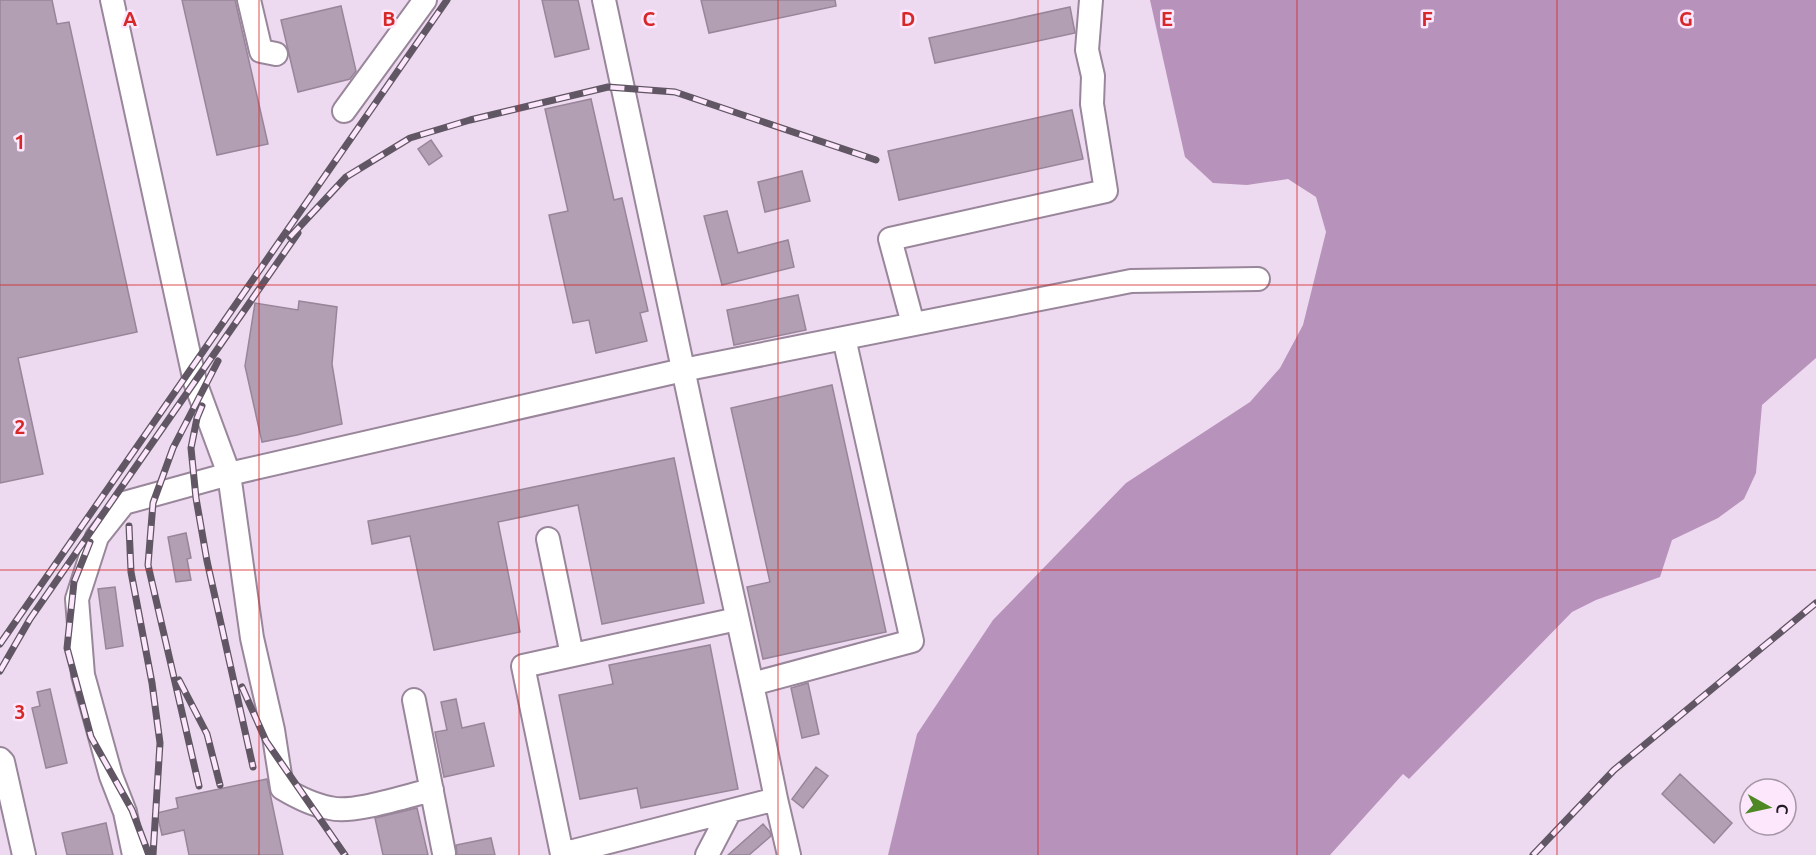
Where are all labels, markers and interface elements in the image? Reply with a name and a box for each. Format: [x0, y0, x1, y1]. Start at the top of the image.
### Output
text: A [123, 7, 137, 30]
text: B [382, 7, 396, 30]
text: C [643, 7, 656, 30]
text: D [901, 7, 915, 30]
text: E [1161, 7, 1173, 30]
text: F [1421, 7, 1433, 30]
text: G [1679, 7, 1693, 30]
text: 1 [14, 130, 26, 153]
text: 2 [14, 415, 26, 438]
text: 3 [14, 700, 26, 723]
north arrow [1738, 777, 1798, 837]
text: С [1773, 803, 1792, 815]

